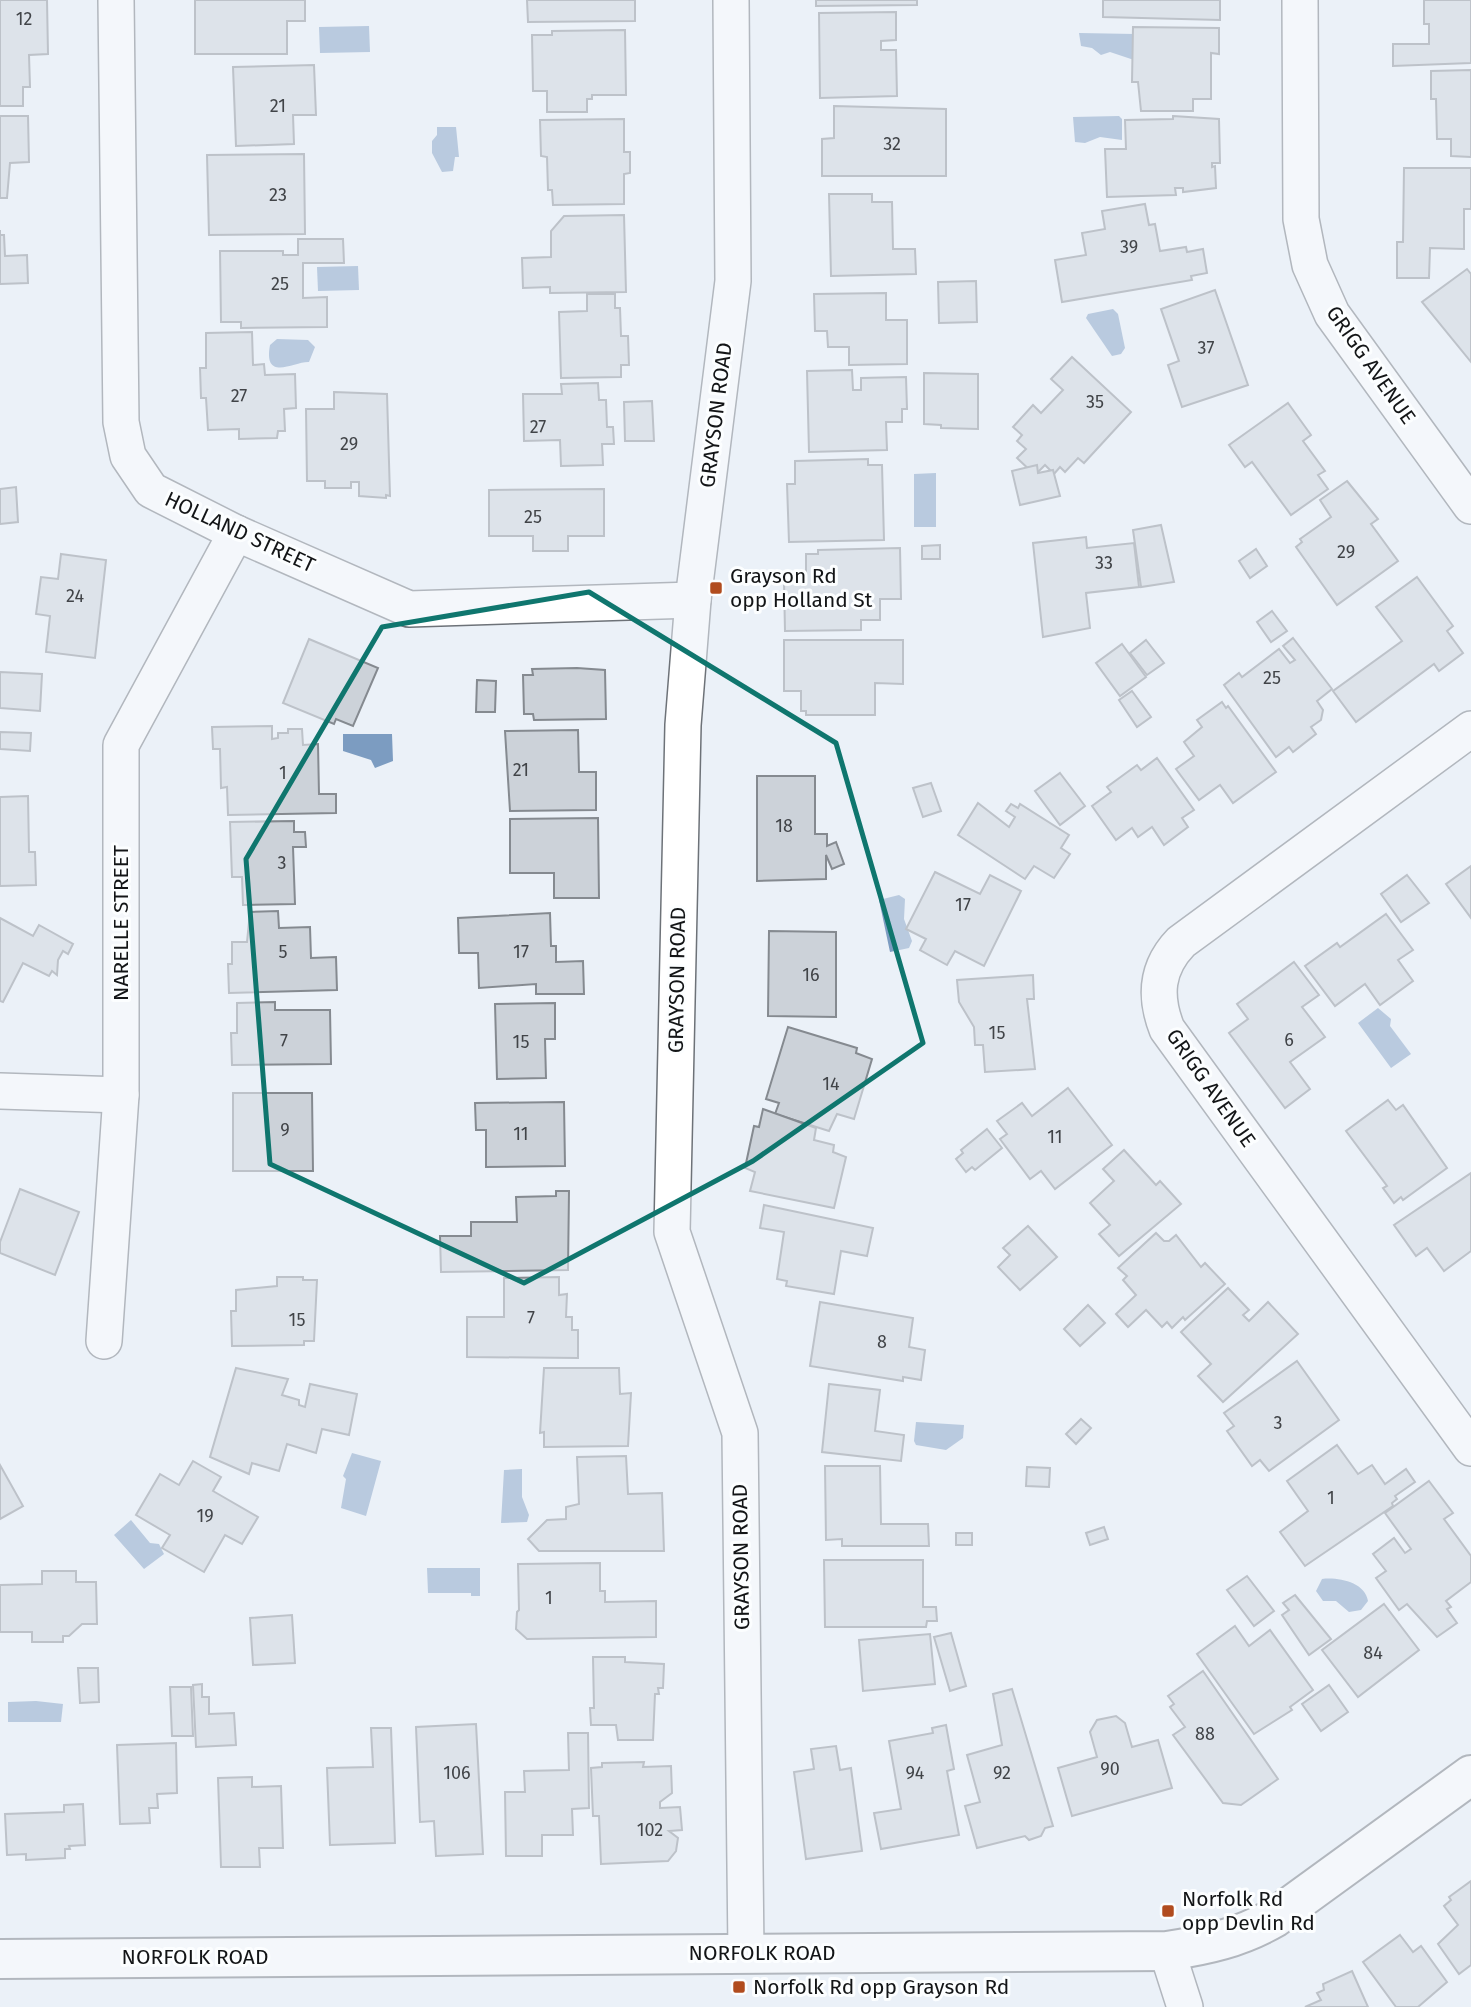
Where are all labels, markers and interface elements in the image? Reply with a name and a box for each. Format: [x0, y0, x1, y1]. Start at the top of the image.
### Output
house number: 12 [16, 8, 32, 30]
house number: 21 [270, 95, 286, 117]
house number: 32 [883, 133, 901, 155]
house number: 23 [269, 184, 287, 206]
house number: 39 [1120, 236, 1138, 258]
house number: 25 [271, 273, 289, 295]
street label: GRIGG AVENUE [1321, 301, 1421, 429]
house number: 37 [1198, 337, 1214, 359]
street label: GRAYSON ROAD [694, 341, 738, 489]
house number: 27 [231, 385, 247, 407]
house number: 35 [1086, 391, 1104, 413]
house number: 27 [530, 416, 546, 438]
house number: 29 [340, 433, 358, 455]
street label: HOLLAND STREET [161, 486, 320, 578]
house number: 25 [524, 506, 542, 528]
house number: 29 [1337, 541, 1355, 563]
house number: 33 [1095, 552, 1113, 574]
place label: Grayson Rd opp Holland St [730, 563, 873, 613]
marker: Grayson Rd opp Holland St [708, 580, 724, 596]
house number: 24 [66, 585, 84, 607]
house number: 25 [1263, 667, 1281, 689]
house number: 21 [513, 759, 529, 781]
house number: 1 [279, 762, 287, 784]
house number: 18 [775, 815, 793, 837]
street label: NARELLE STREET [108, 845, 134, 1001]
house number: 3 [278, 852, 286, 874]
house number: 17 [955, 894, 971, 916]
street label: GRAYSON ROAD [663, 907, 691, 1053]
house number: 5 [278, 941, 288, 963]
house number: 17 [513, 941, 529, 963]
house number: 16 [802, 964, 820, 986]
house number: 15 [989, 1022, 1005, 1044]
street label: GRIGG AVENUE [1161, 1024, 1261, 1152]
house number: 6 [1284, 1029, 1294, 1051]
house number: 7 [280, 1030, 288, 1052]
house number: 15 [513, 1031, 529, 1053]
house number: 14 [822, 1073, 840, 1095]
house number: 9 [280, 1119, 290, 1141]
house number: 11 [513, 1123, 529, 1145]
house number: 11 [1047, 1126, 1063, 1148]
house number: 7 [527, 1307, 535, 1329]
house number: 15 [289, 1309, 305, 1331]
house number: 8 [877, 1331, 887, 1353]
house number: 3 [1274, 1412, 1282, 1434]
street label: GRAYSON ROAD [727, 1484, 755, 1630]
house number: 1 [1327, 1487, 1335, 1509]
house number: 19 [196, 1505, 214, 1527]
house number: 1 [545, 1587, 553, 1609]
house number: 84 [1363, 1642, 1383, 1664]
house number: 88 [1195, 1723, 1215, 1745]
house number: 90 [1100, 1758, 1120, 1780]
house number: 106 [443, 1762, 471, 1784]
house number: 94 [906, 1762, 925, 1784]
house number: 92 [993, 1762, 1011, 1784]
house number: 102 [637, 1819, 663, 1841]
place label: Norfolk Rd opp Devlin Rd [1182, 1886, 1315, 1936]
marker: Norfolk Rd opp Devlin Rd [1160, 1903, 1176, 1919]
street label: NORFOLK ROAD [689, 1940, 835, 1966]
street label: NORFOLK ROAD [122, 1944, 268, 1970]
place label: Norfolk Rd opp Grayson Rd [753, 1974, 1009, 2000]
marker: Norfolk Rd opp Grayson Rd [731, 1979, 747, 1995]

